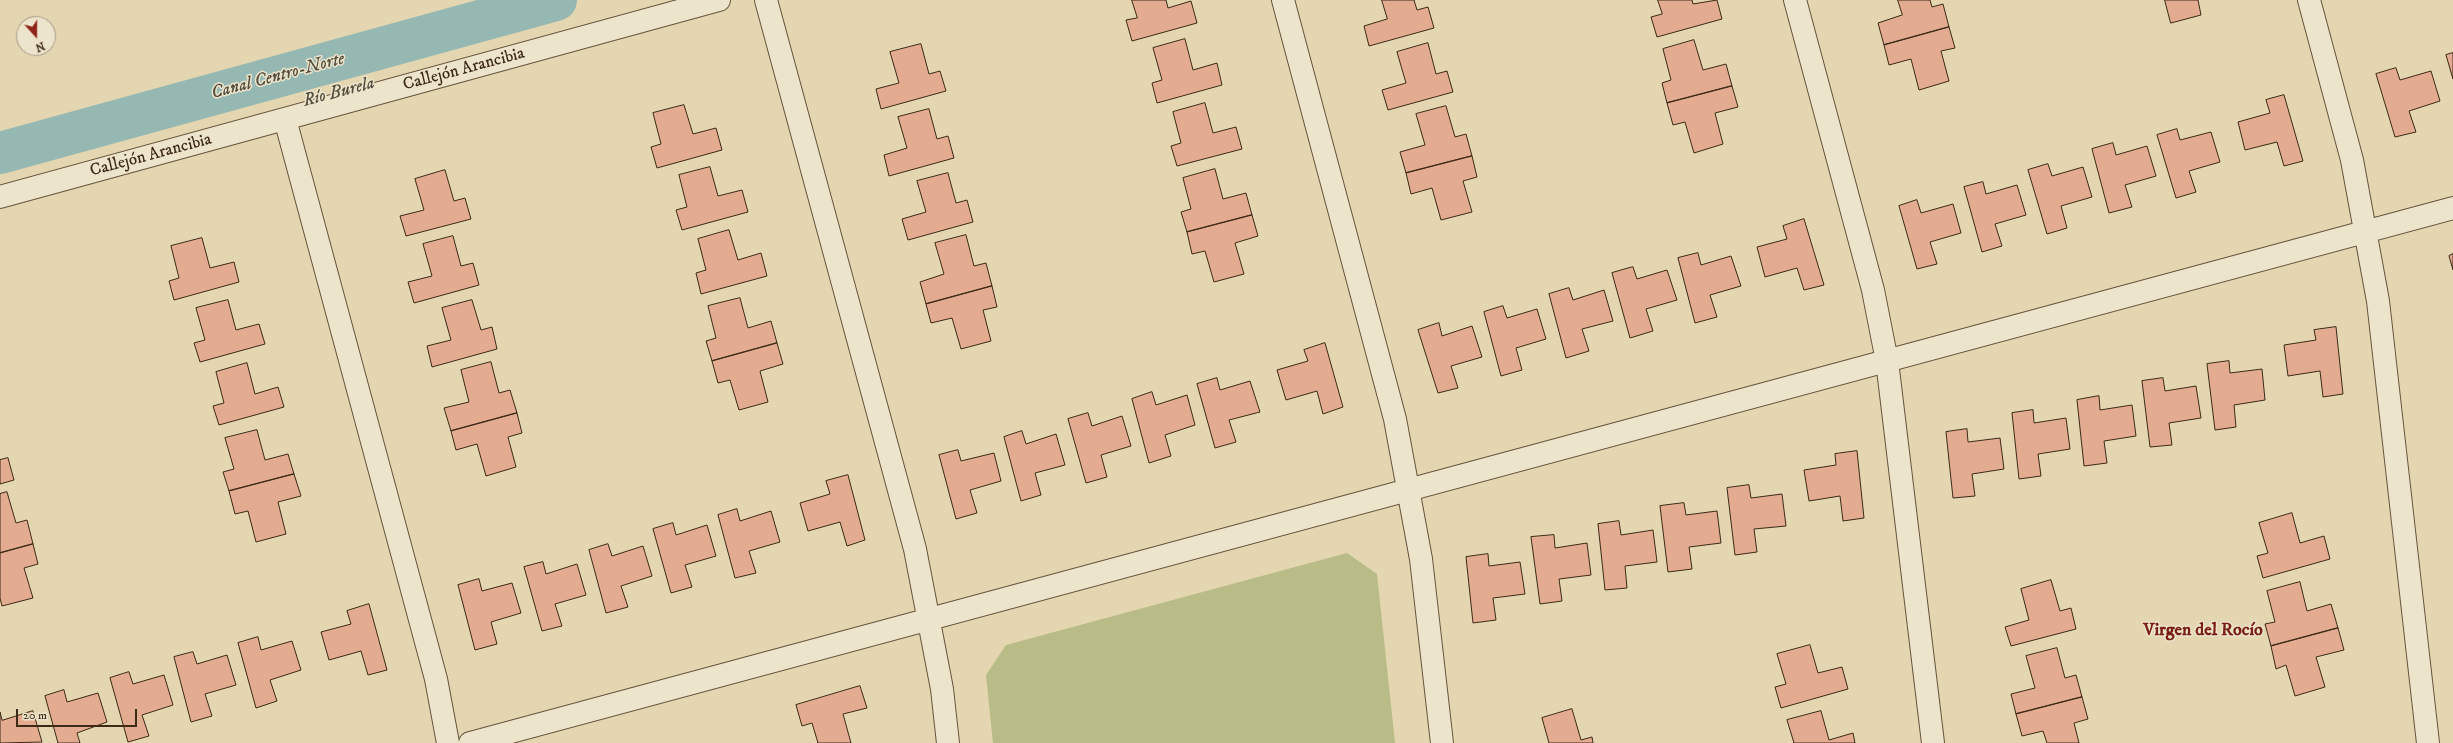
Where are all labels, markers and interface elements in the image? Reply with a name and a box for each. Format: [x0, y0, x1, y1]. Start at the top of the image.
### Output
north arrow [16, 16, 56, 56]
text: N [33, 38, 47, 54]
street label: Callejón Arancibia [401, 44, 527, 96]
water label: Canal Centro-Norte [209, 49, 347, 105]
water label: Río Burela [301, 73, 377, 113]
street label: Callejón Arancibia [88, 130, 214, 182]
district label: Virgen del Rocío [2143, 620, 2263, 642]
scale bar [18, 701, 139, 727]
text: 20 m [23, 708, 47, 723]

